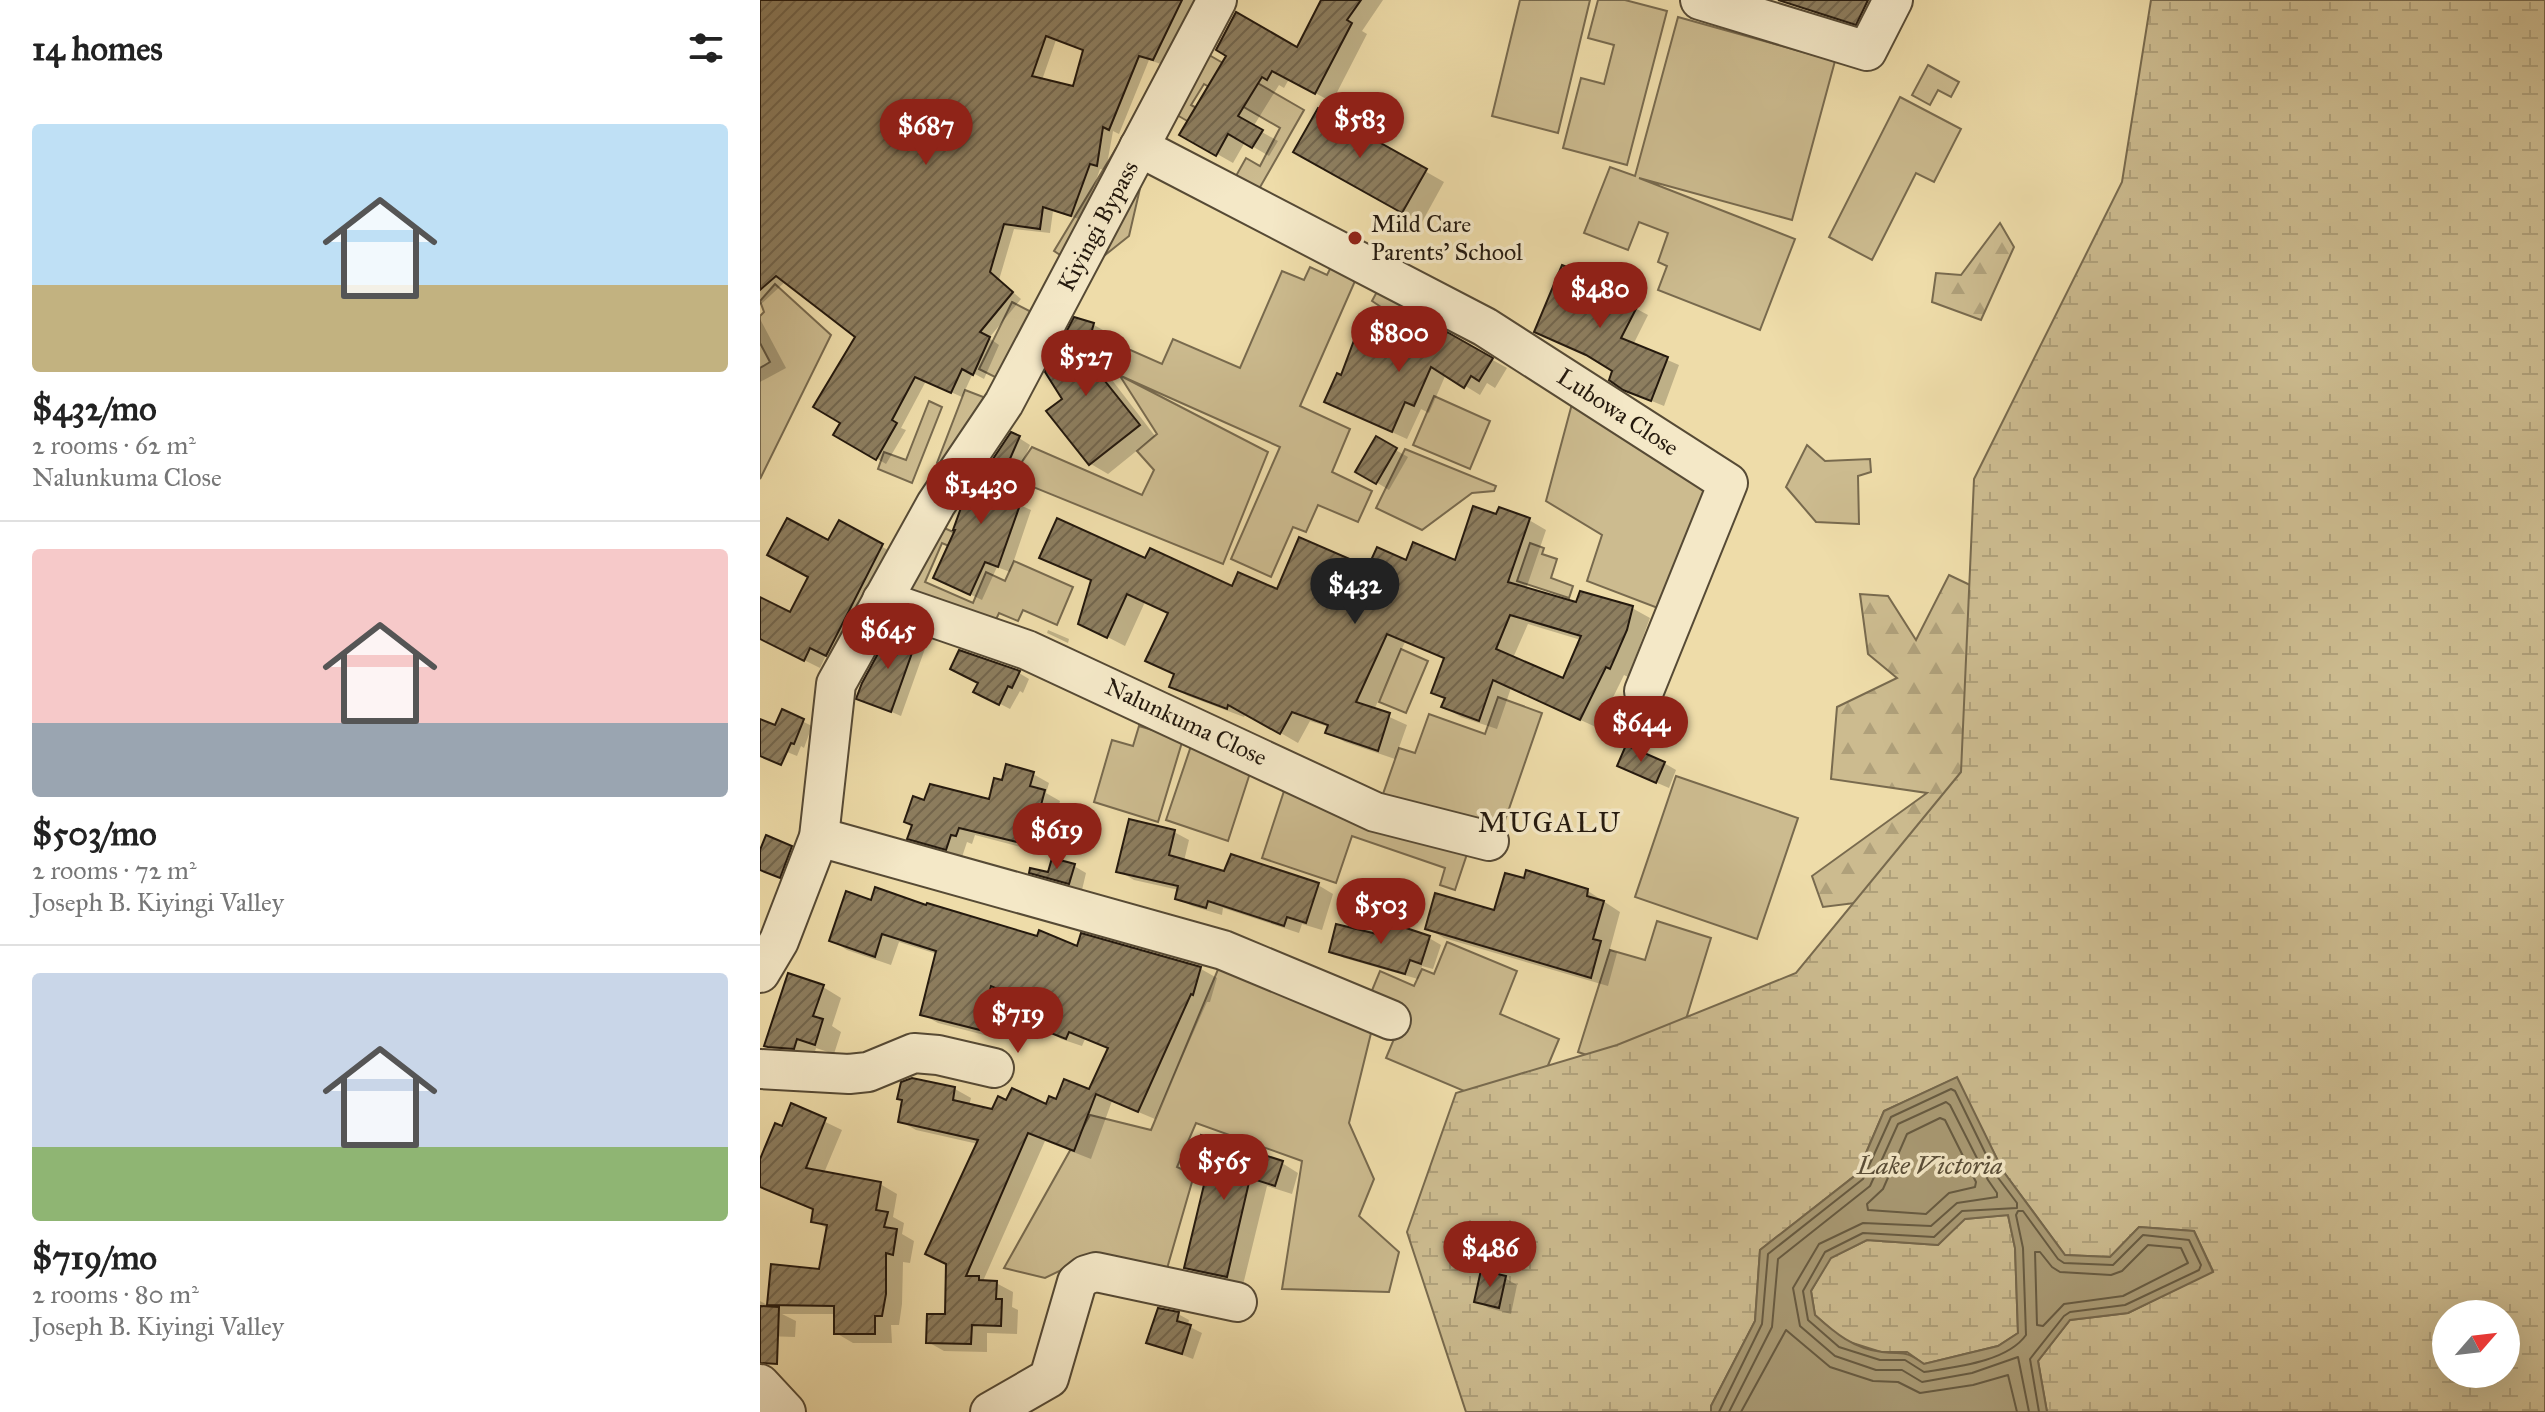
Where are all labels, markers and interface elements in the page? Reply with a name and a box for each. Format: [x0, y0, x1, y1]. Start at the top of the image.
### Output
icon: filters [684, 26, 728, 70]
text: 14 homes [32, 28, 163, 69]
pin: $583 [1313, 92, 1407, 160]
pin: $687 [879, 99, 973, 167]
text: $583 [1334, 102, 1386, 134]
text: $687 [898, 109, 954, 141]
street label: Kiyingi Bypass [1051, 156, 1145, 296]
icon: home [308, 176, 452, 320]
place label: Mild Care Parents' School [1371, 209, 1523, 267]
marker: Mild Care Parents' School [1346, 229, 1364, 247]
pin: $480 [1553, 262, 1647, 330]
text: $480 [1570, 272, 1630, 304]
pin: $800 [1352, 306, 1446, 374]
text: $800 [1369, 316, 1429, 348]
pin: $527 [1039, 330, 1133, 398]
text: $527 [1059, 340, 1113, 372]
street label: Lubowa Close [1552, 362, 1684, 462]
text: $432/mo [32, 388, 157, 429]
text: 2 rooms · 62 m² [32, 429, 196, 461]
pin: $1,430 [916, 458, 1046, 526]
text: Nalunkuma Close [32, 461, 222, 493]
text: $1,430 [944, 468, 1018, 500]
pin: $432 [1308, 558, 1402, 626]
text: $432 [1328, 568, 1382, 600]
icon: home [308, 601, 452, 745]
pin: $645 [841, 603, 935, 671]
text: $645 [860, 613, 916, 645]
street label: Nalunkuma Close [1100, 671, 1272, 773]
pin: $644 [1594, 696, 1688, 764]
text: $644 [1612, 706, 1670, 738]
pin: $619 [1010, 803, 1104, 871]
district label: MUGALU [1478, 805, 1622, 840]
text: $503/mo [32, 813, 157, 854]
text: $619 [1031, 813, 1083, 845]
text: 2 rooms · 72 m² [32, 854, 196, 886]
pin: $503 [1334, 878, 1428, 946]
text: Joseph B. Kiyingi Valley [32, 886, 284, 918]
text: $503 [1354, 888, 1408, 920]
pin: $719 [971, 987, 1065, 1055]
text: $719 [991, 997, 1045, 1029]
icon: home [308, 1025, 452, 1169]
pin: $565 [1177, 1134, 1271, 1202]
text: $565 [1197, 1144, 1251, 1176]
water label: Lake Victoria [1856, 1149, 2003, 1181]
pin: $486 [1443, 1221, 1537, 1289]
text: $486 [1461, 1231, 1519, 1263]
text: $719/mo [32, 1237, 157, 1278]
text: 2 rooms · 80 m² [32, 1278, 199, 1310]
north arrow [2432, 1300, 2520, 1388]
map controls [2432, 1300, 2520, 1388]
text: Joseph B. Kiyingi Valley [32, 1310, 284, 1342]

